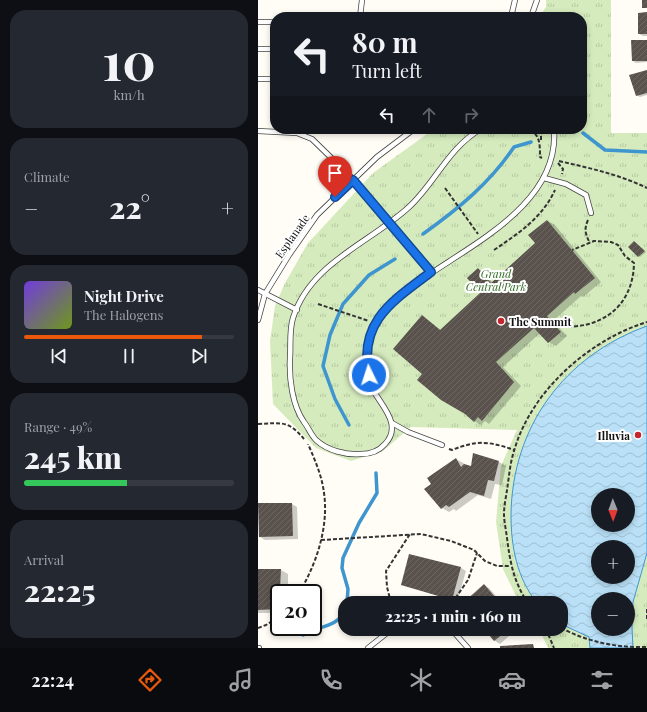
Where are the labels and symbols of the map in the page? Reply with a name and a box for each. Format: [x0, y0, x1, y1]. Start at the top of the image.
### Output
pin [318, 156, 352, 197]
street label: Esplanade [271, 211, 313, 261]
park label: Grand Central Park [466, 266, 526, 294]
place label: The Summit [509, 314, 572, 329]
marker: The Summit [496, 316, 506, 326]
position arrow [348, 354, 390, 396]
place label: Illuvia [598, 428, 630, 443]
marker: Illuvia [633, 430, 643, 440]
north arrow [591, 488, 635, 532]
speed limit sign: 20 [270, 584, 322, 636]

